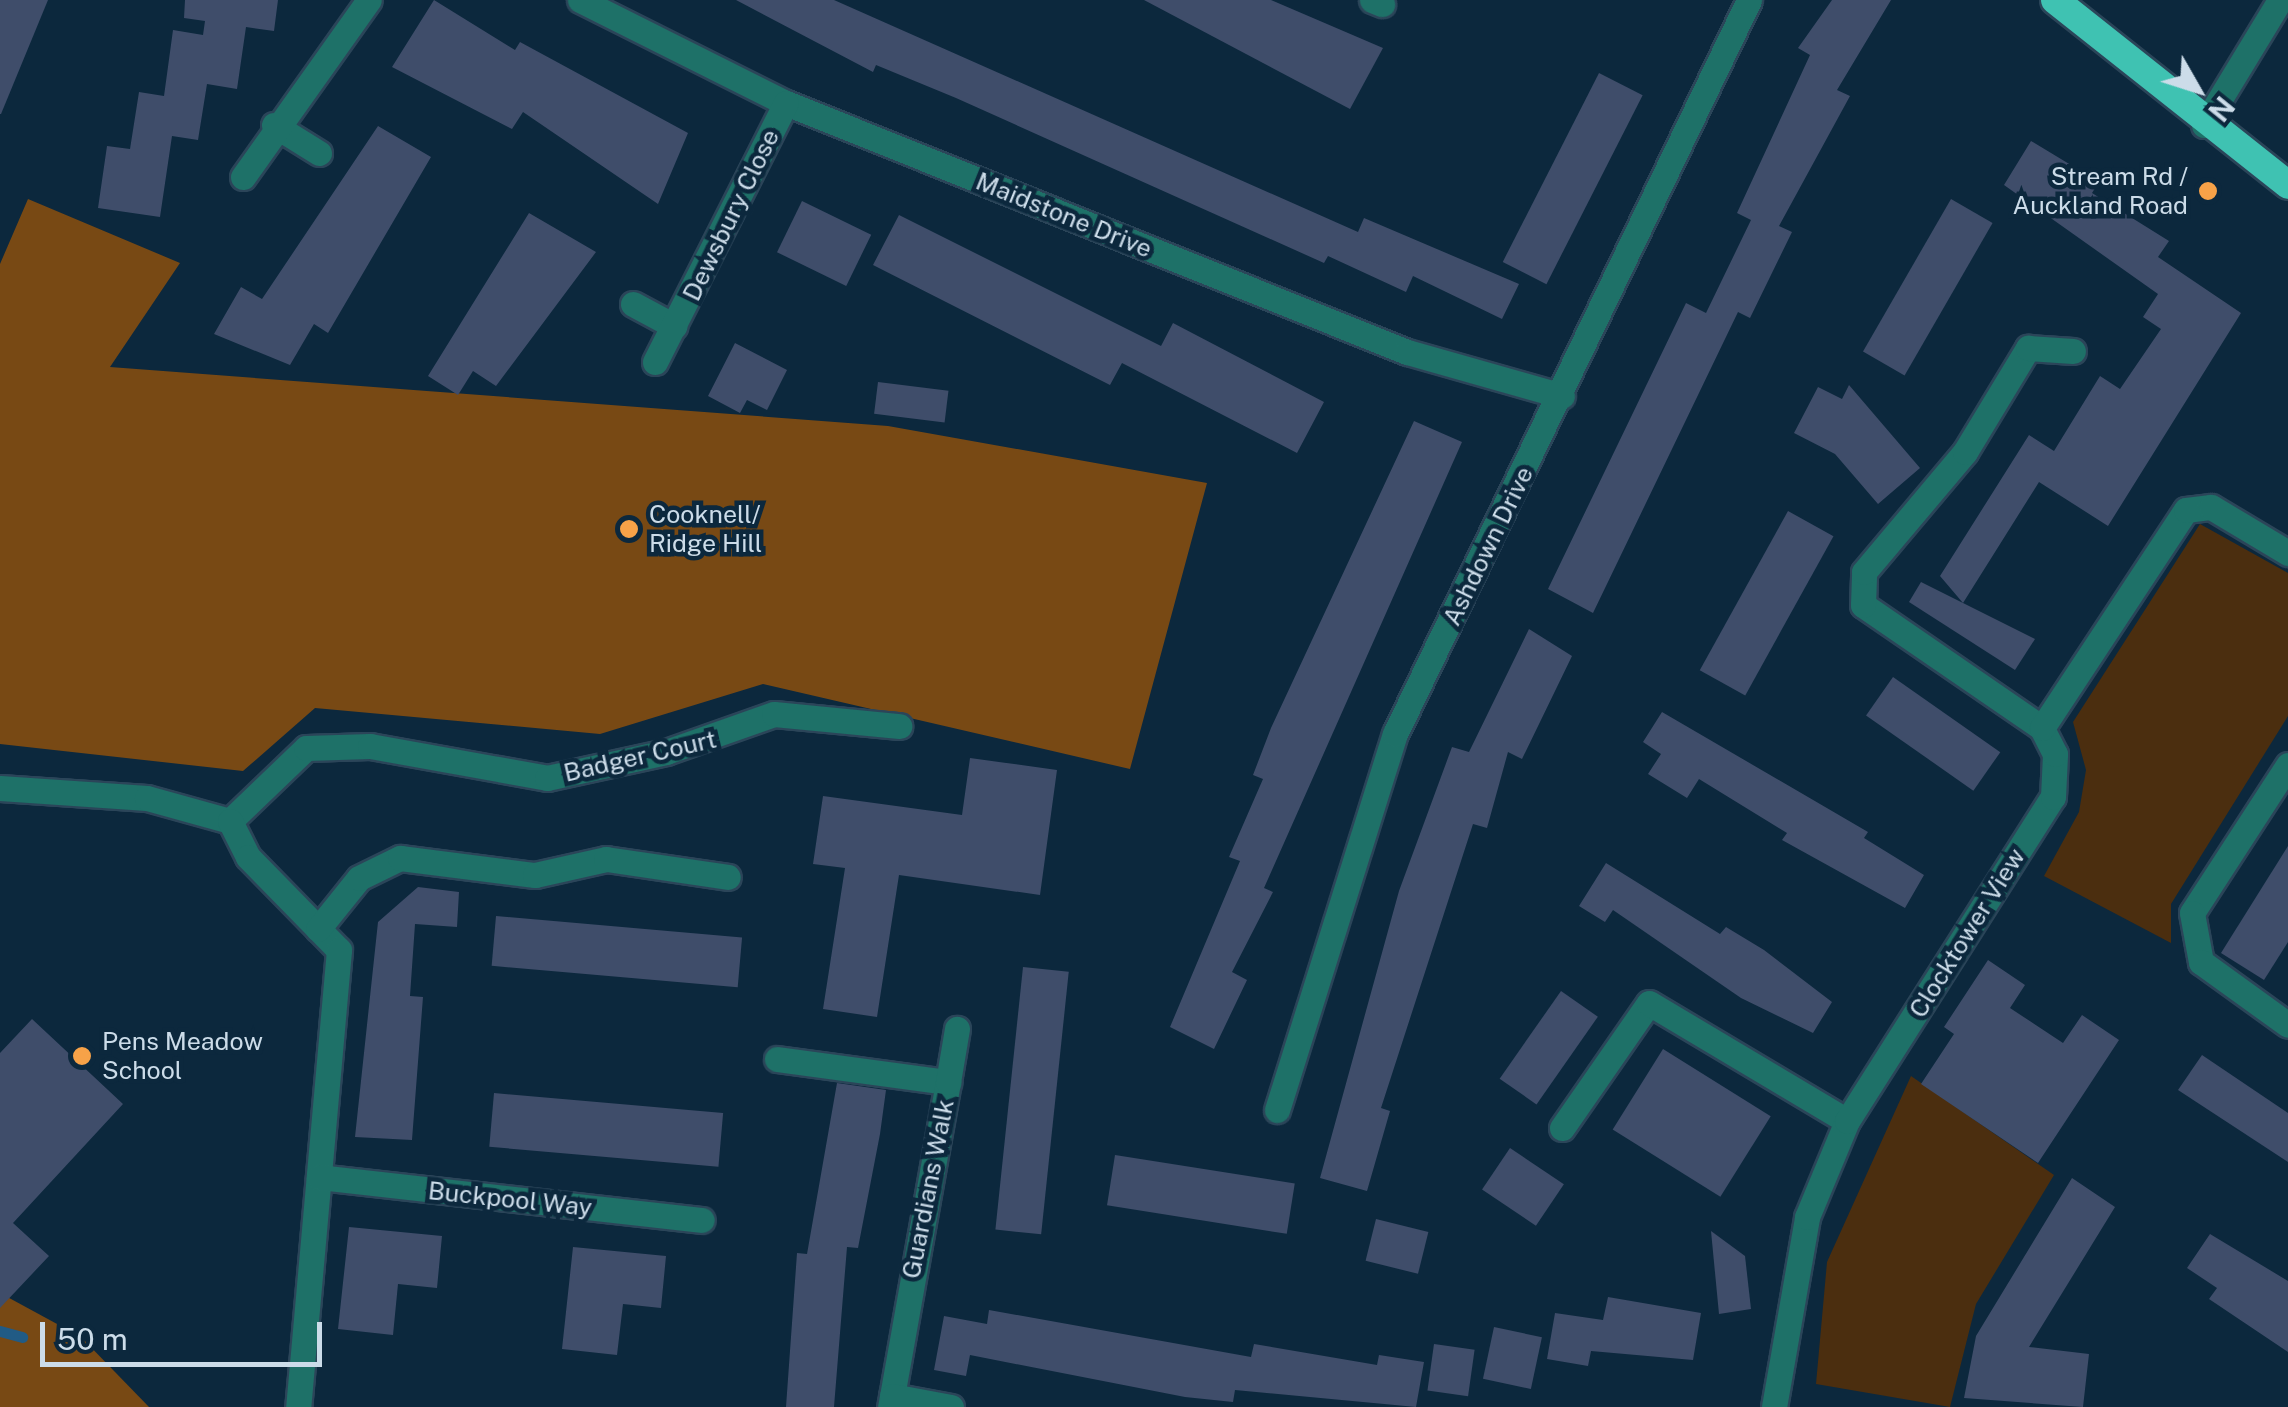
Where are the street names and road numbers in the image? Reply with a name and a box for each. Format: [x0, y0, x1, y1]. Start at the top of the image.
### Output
street label: Dewsbury Close [676, 124, 786, 306]
street label: Maidstone Drive [972, 166, 1156, 264]
street label: Ashdown Drive [1437, 462, 1539, 630]
street label: Badger Court [561, 724, 719, 788]
street label: Clocktower View [1903, 843, 2031, 1023]
street label: Guardians Walk [896, 1097, 960, 1281]
street label: Buckpool Way [426, 1175, 594, 1223]

